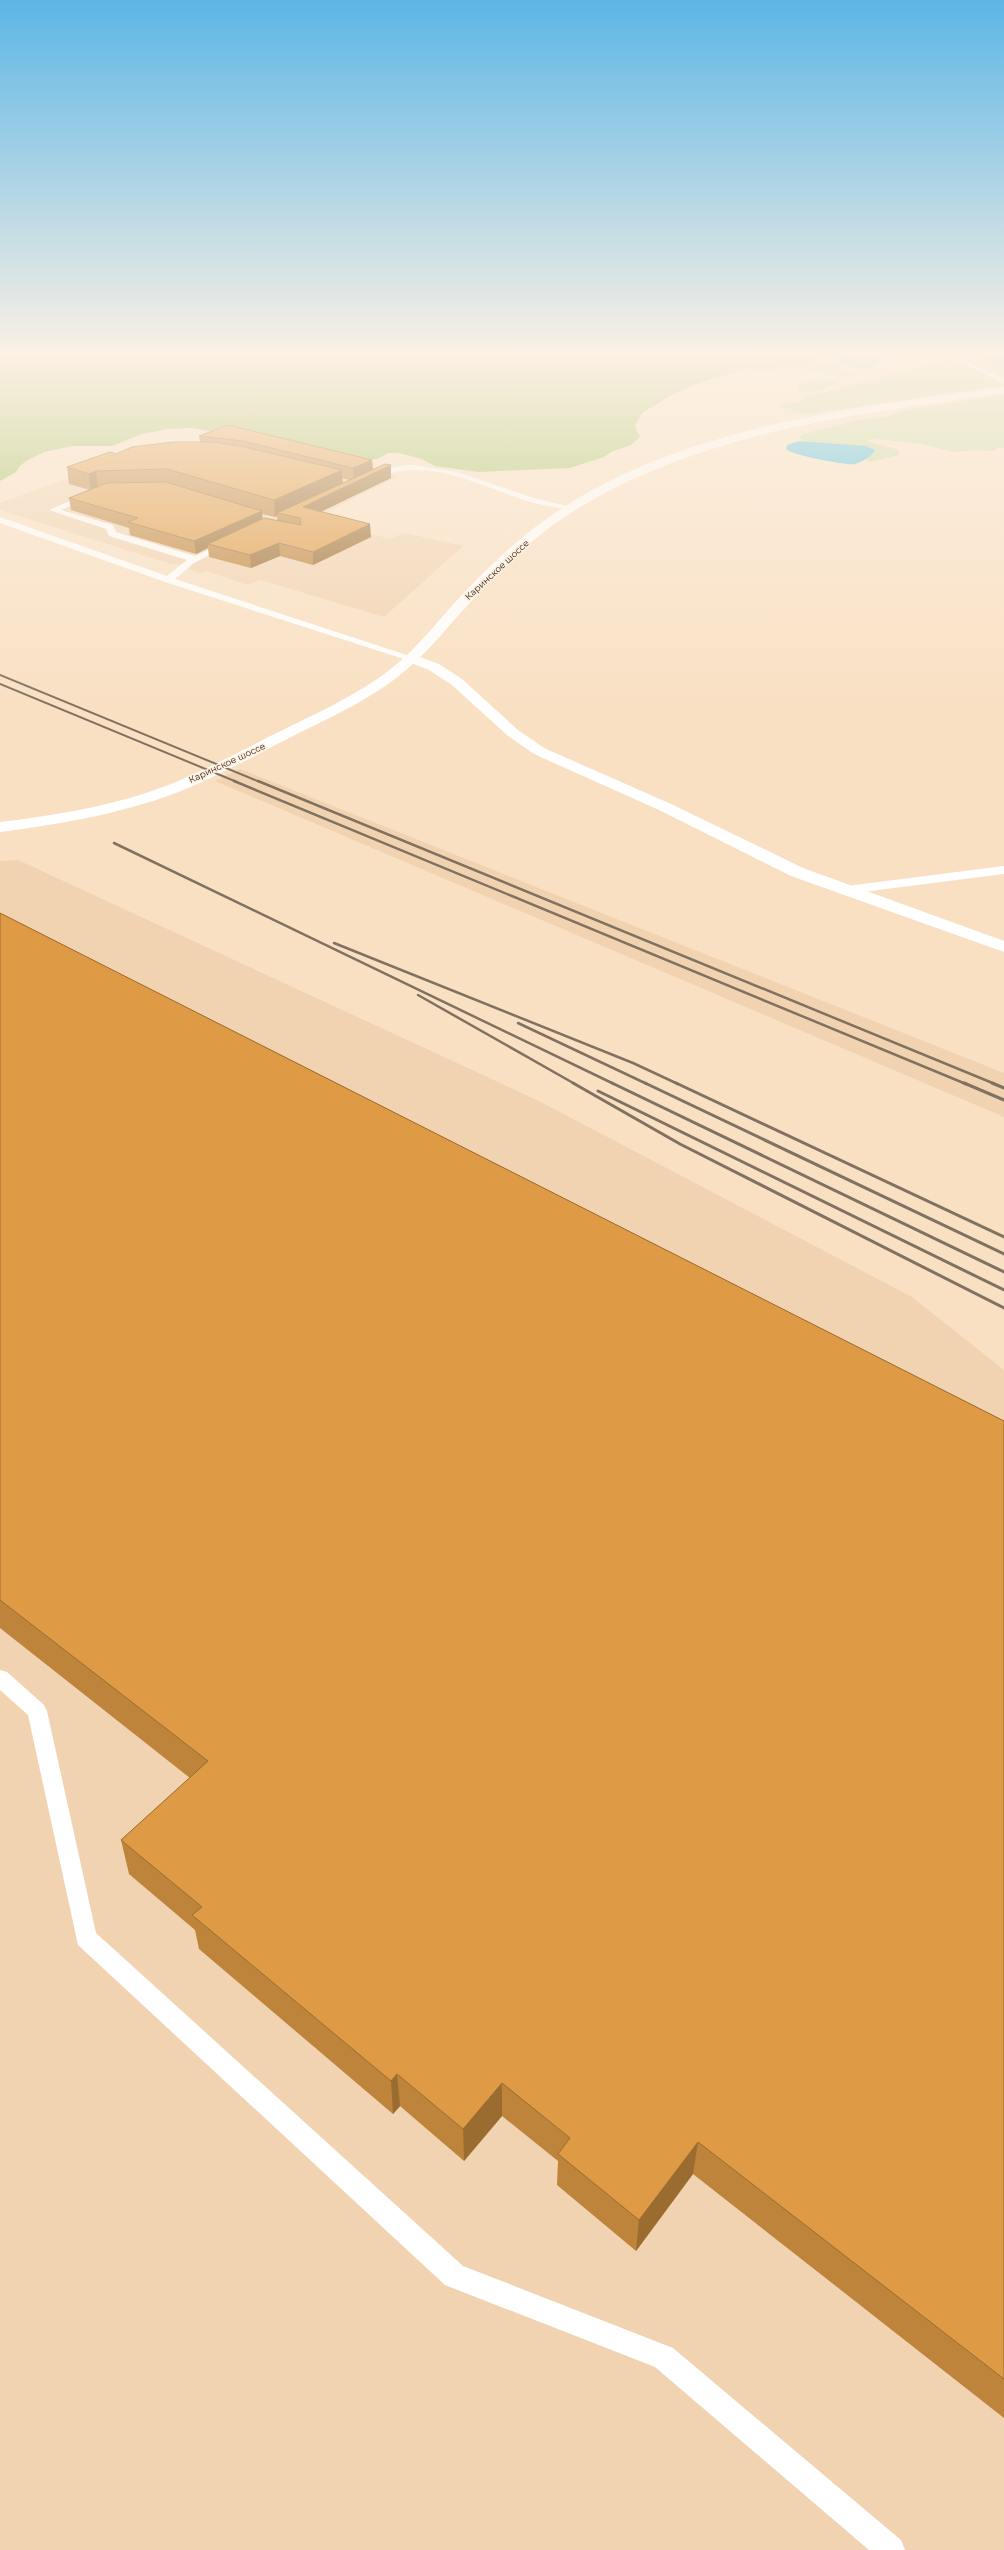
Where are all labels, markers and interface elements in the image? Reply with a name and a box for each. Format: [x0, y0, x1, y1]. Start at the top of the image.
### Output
street label: Каринское шоссе [462, 537, 531, 602]
street label: Каринское шоссе [187, 740, 267, 785]

